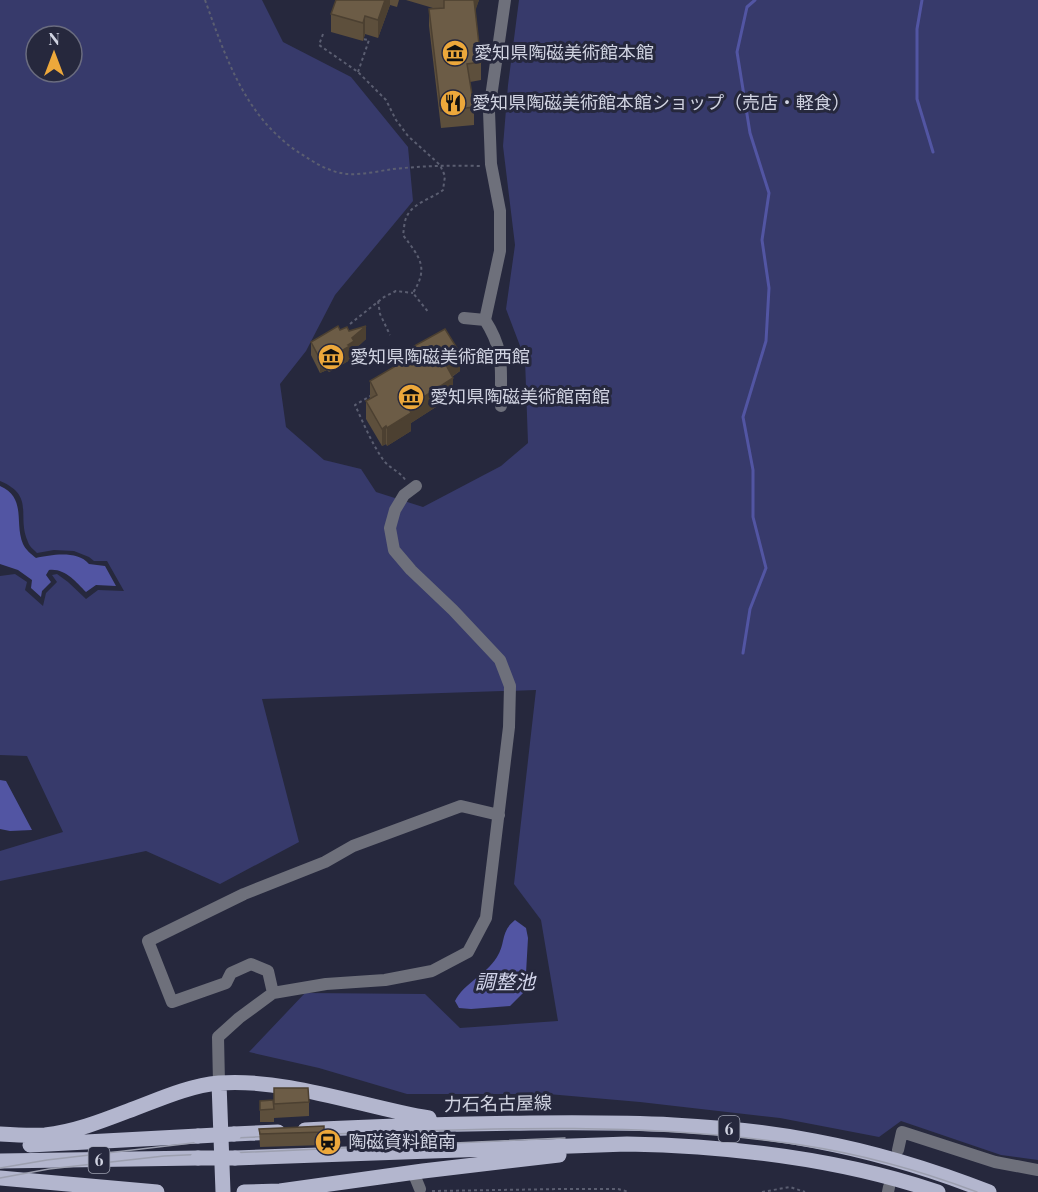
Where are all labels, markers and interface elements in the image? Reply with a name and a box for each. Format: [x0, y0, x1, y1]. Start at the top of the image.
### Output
north arrow [24, 24, 84, 84]
text: N [48, 28, 60, 49]
museum icon: 愛知県陶磁美術館本館 [440, 38, 470, 68]
place label: 愛知県陶磁美術館本館 [474, 40, 654, 64]
restaurant icon: 愛知県陶磁美術館本館ショップ（売店・軽食） [438, 88, 468, 118]
place label: 愛知県陶磁美術館本館ショップ（売店・軽食） [472, 90, 850, 114]
museum icon: 愛知県陶磁美術館西館 [316, 342, 346, 372]
place label: 愛知県陶磁美術館西館 [350, 344, 530, 368]
museum icon: 愛知県陶磁美術館南館 [396, 382, 426, 412]
place label: 愛知県陶磁美術館南館 [430, 384, 610, 408]
water label: 調整池 [475, 967, 537, 994]
street label: 力石名古屋線 [444, 1090, 552, 1116]
road number: 6 [718, 1116, 740, 1142]
station icon: 陶磁資料館南 [313, 1127, 343, 1157]
place label: 陶磁資料館南 [348, 1129, 456, 1153]
road number: 6 [88, 1147, 110, 1173]

